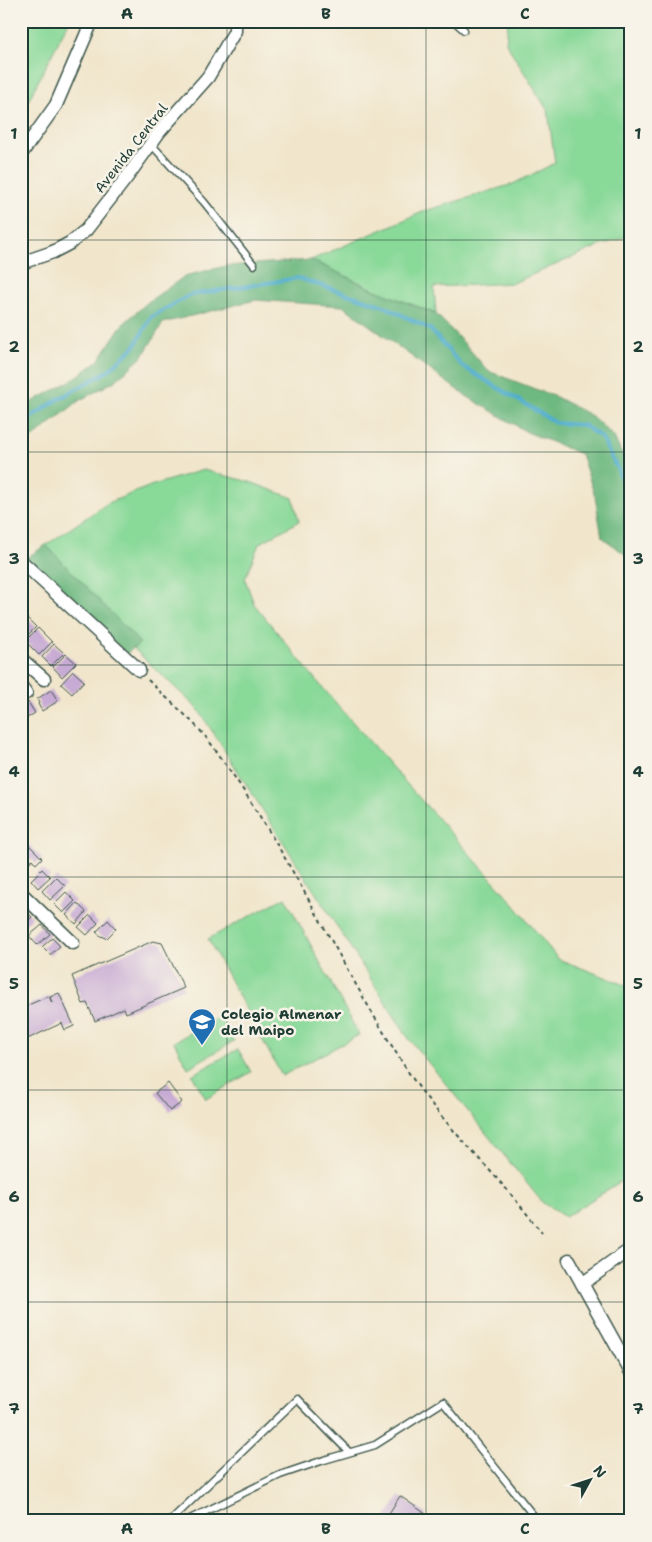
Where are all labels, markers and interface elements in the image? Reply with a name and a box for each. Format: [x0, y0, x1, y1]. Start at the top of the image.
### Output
text: A [121, 3, 133, 24]
text: B [321, 3, 331, 24]
text: C [520, 3, 530, 24]
street label: Avenida Central [90, 99, 172, 196]
text: 1 [10, 123, 18, 144]
text: 1 [634, 123, 642, 144]
text: 2 [8, 336, 20, 357]
text: 2 [632, 336, 644, 357]
text: 3 [8, 548, 20, 569]
text: 3 [632, 548, 644, 569]
text: 4 [8, 761, 20, 782]
text: 4 [632, 761, 644, 782]
text: 5 [9, 973, 19, 994]
text: 5 [633, 973, 643, 994]
place label: Colegio Almenar del Maipo [221, 1005, 342, 1039]
school or university icon: Colegio Almenar del Maipo [187, 1007, 217, 1046]
text: 6 [8, 1186, 20, 1207]
text: 6 [632, 1186, 644, 1207]
text: 7 [8, 1398, 20, 1419]
text: 7 [632, 1398, 644, 1419]
north arrow [564, 1454, 614, 1504]
text: N [589, 1462, 610, 1482]
text: A [121, 1518, 133, 1539]
text: B [321, 1518, 331, 1539]
text: C [520, 1518, 530, 1539]

